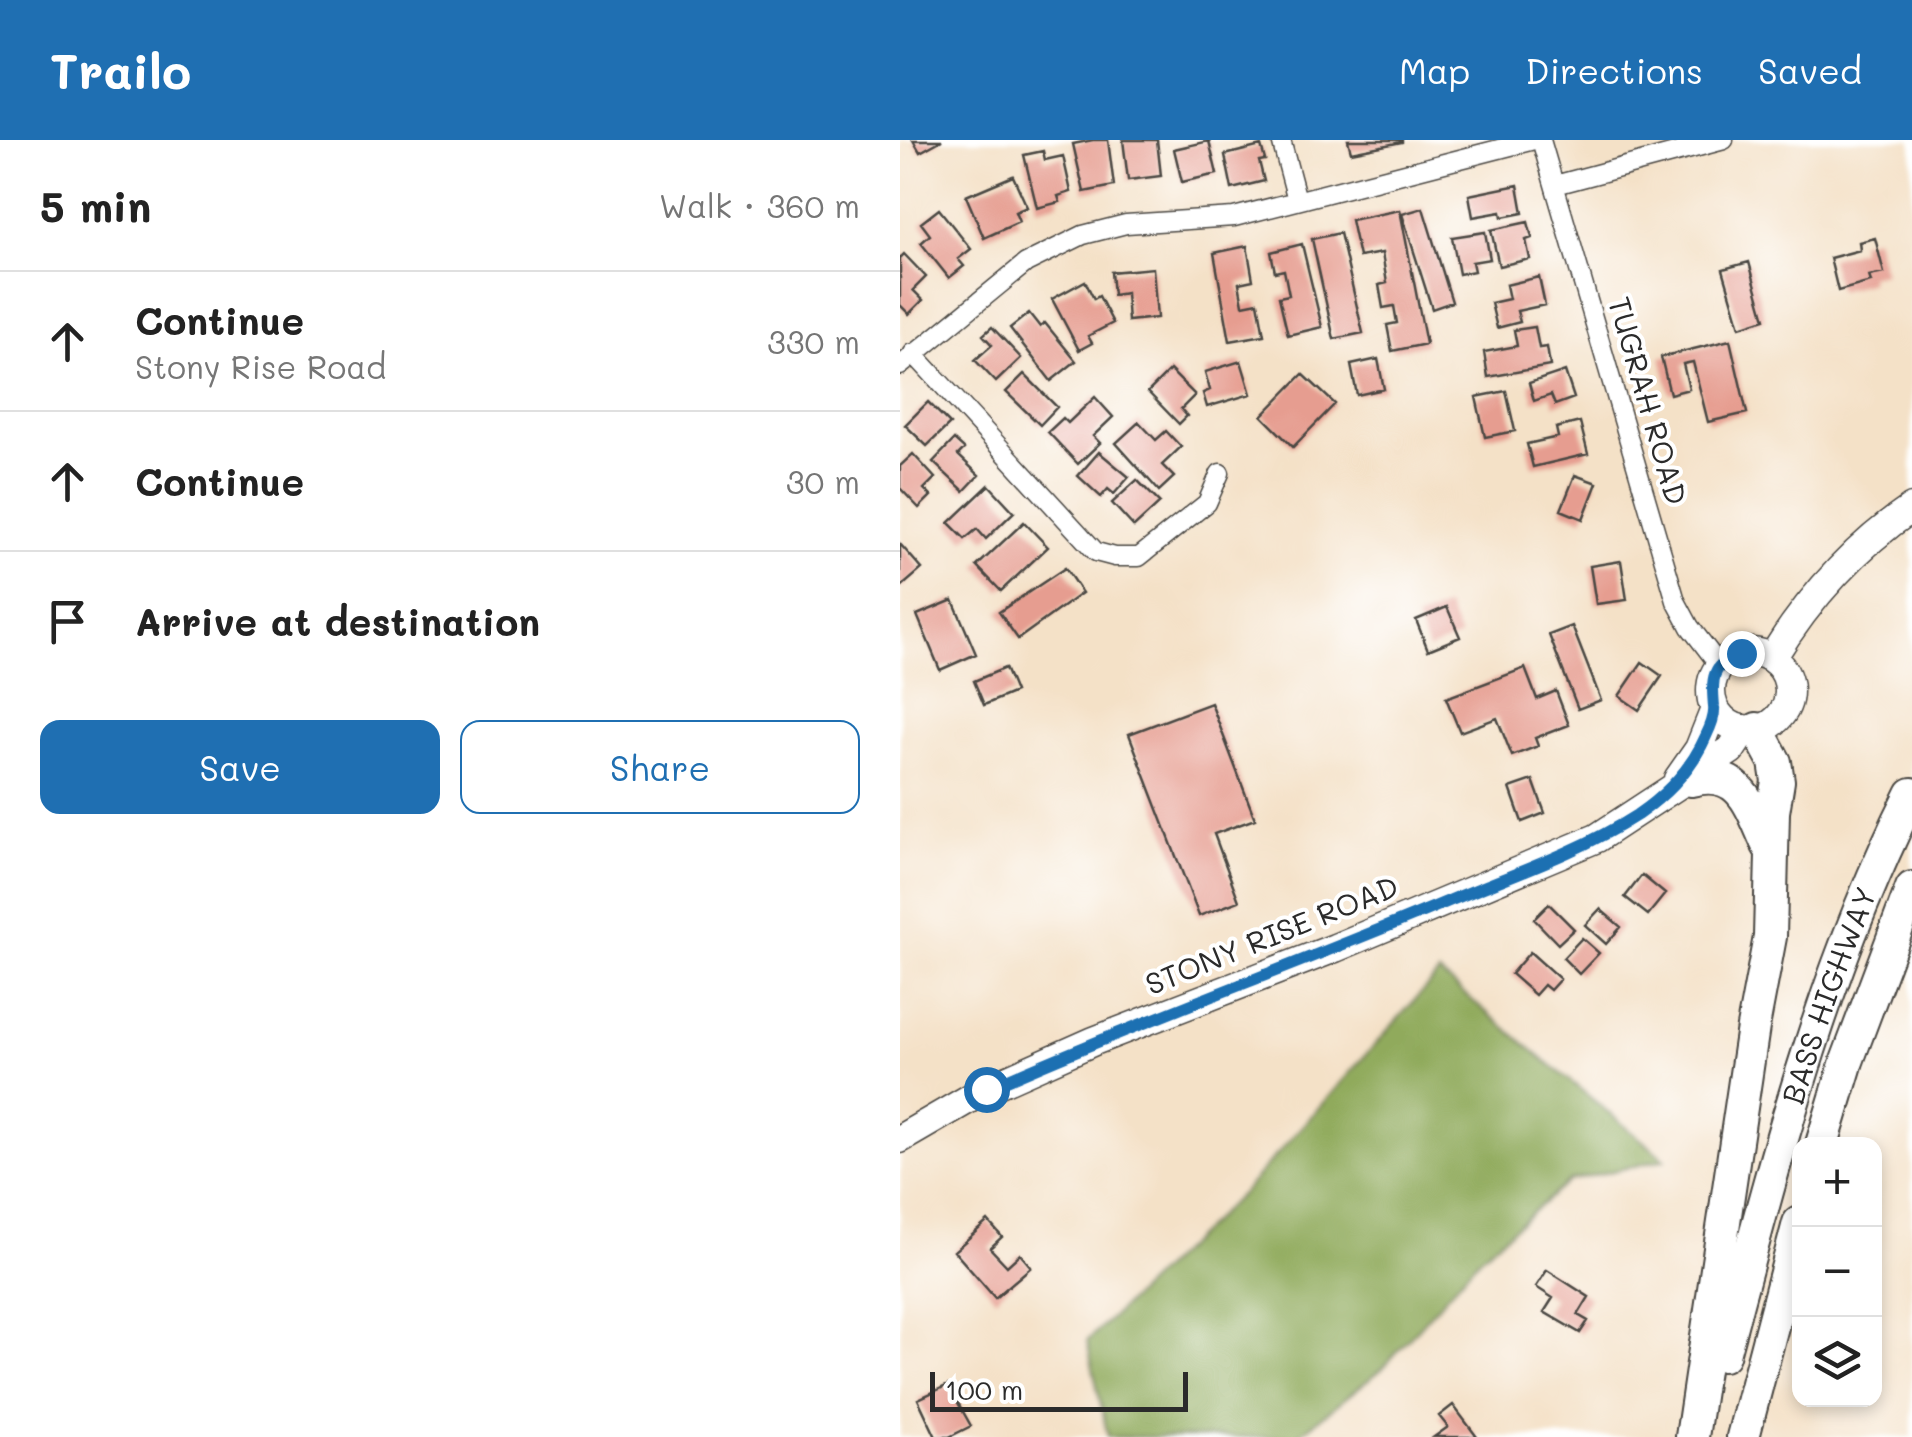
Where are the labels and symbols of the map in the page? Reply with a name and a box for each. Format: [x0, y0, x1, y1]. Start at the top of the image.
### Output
street label: TUGRAH ROAD [1600, 292, 1698, 509]
route end [1719, 631, 1765, 677]
street label: STONY RISE ROAD [1139, 865, 1404, 1003]
street label: BASS HIGHWAY [1771, 880, 1885, 1109]
route start [964, 1067, 1010, 1113]
scale bar [930, 1367, 1188, 1412]

